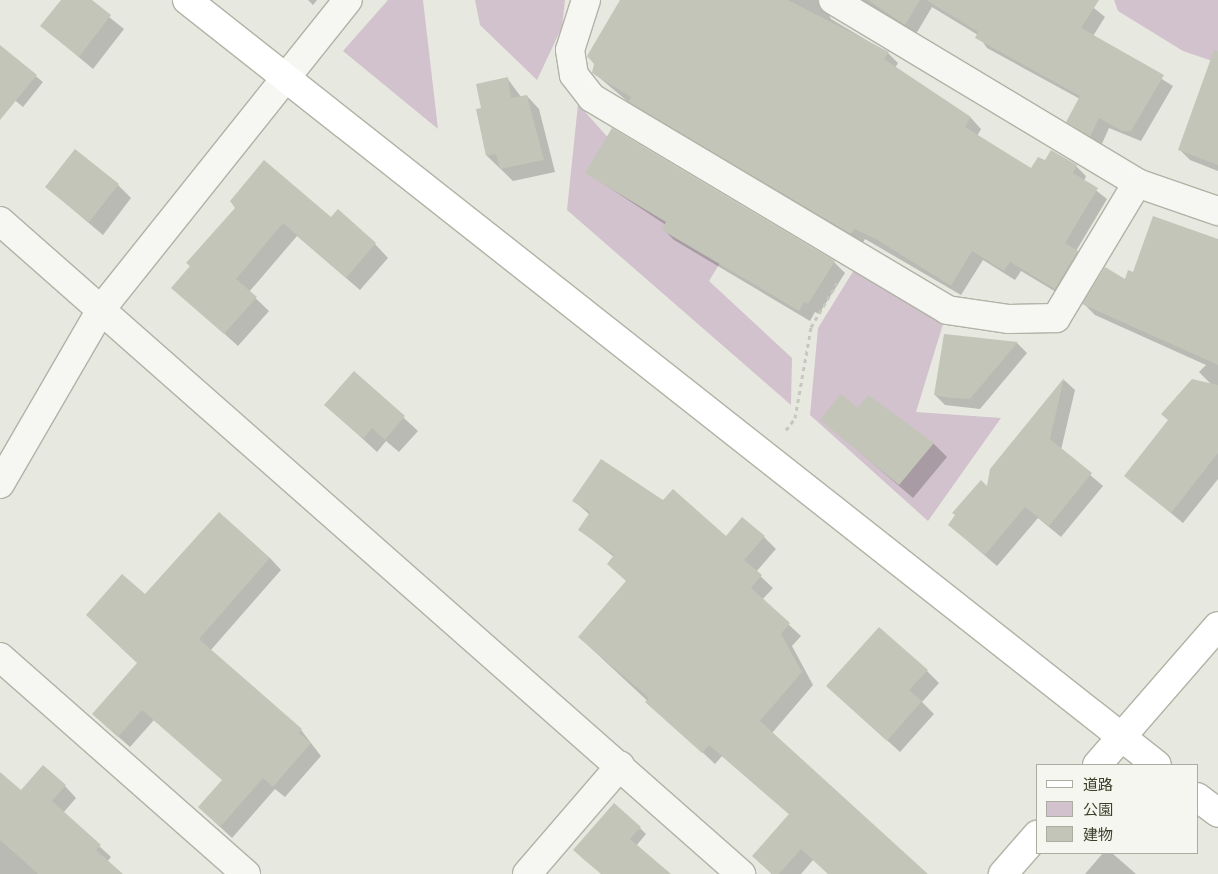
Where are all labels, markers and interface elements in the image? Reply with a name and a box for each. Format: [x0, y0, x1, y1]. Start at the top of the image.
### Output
legend [1036, 764, 1198, 854]
text: 道路 [1083, 775, 1113, 793]
text: 公園 [1083, 800, 1113, 818]
text: 建物 [1083, 825, 1113, 843]

